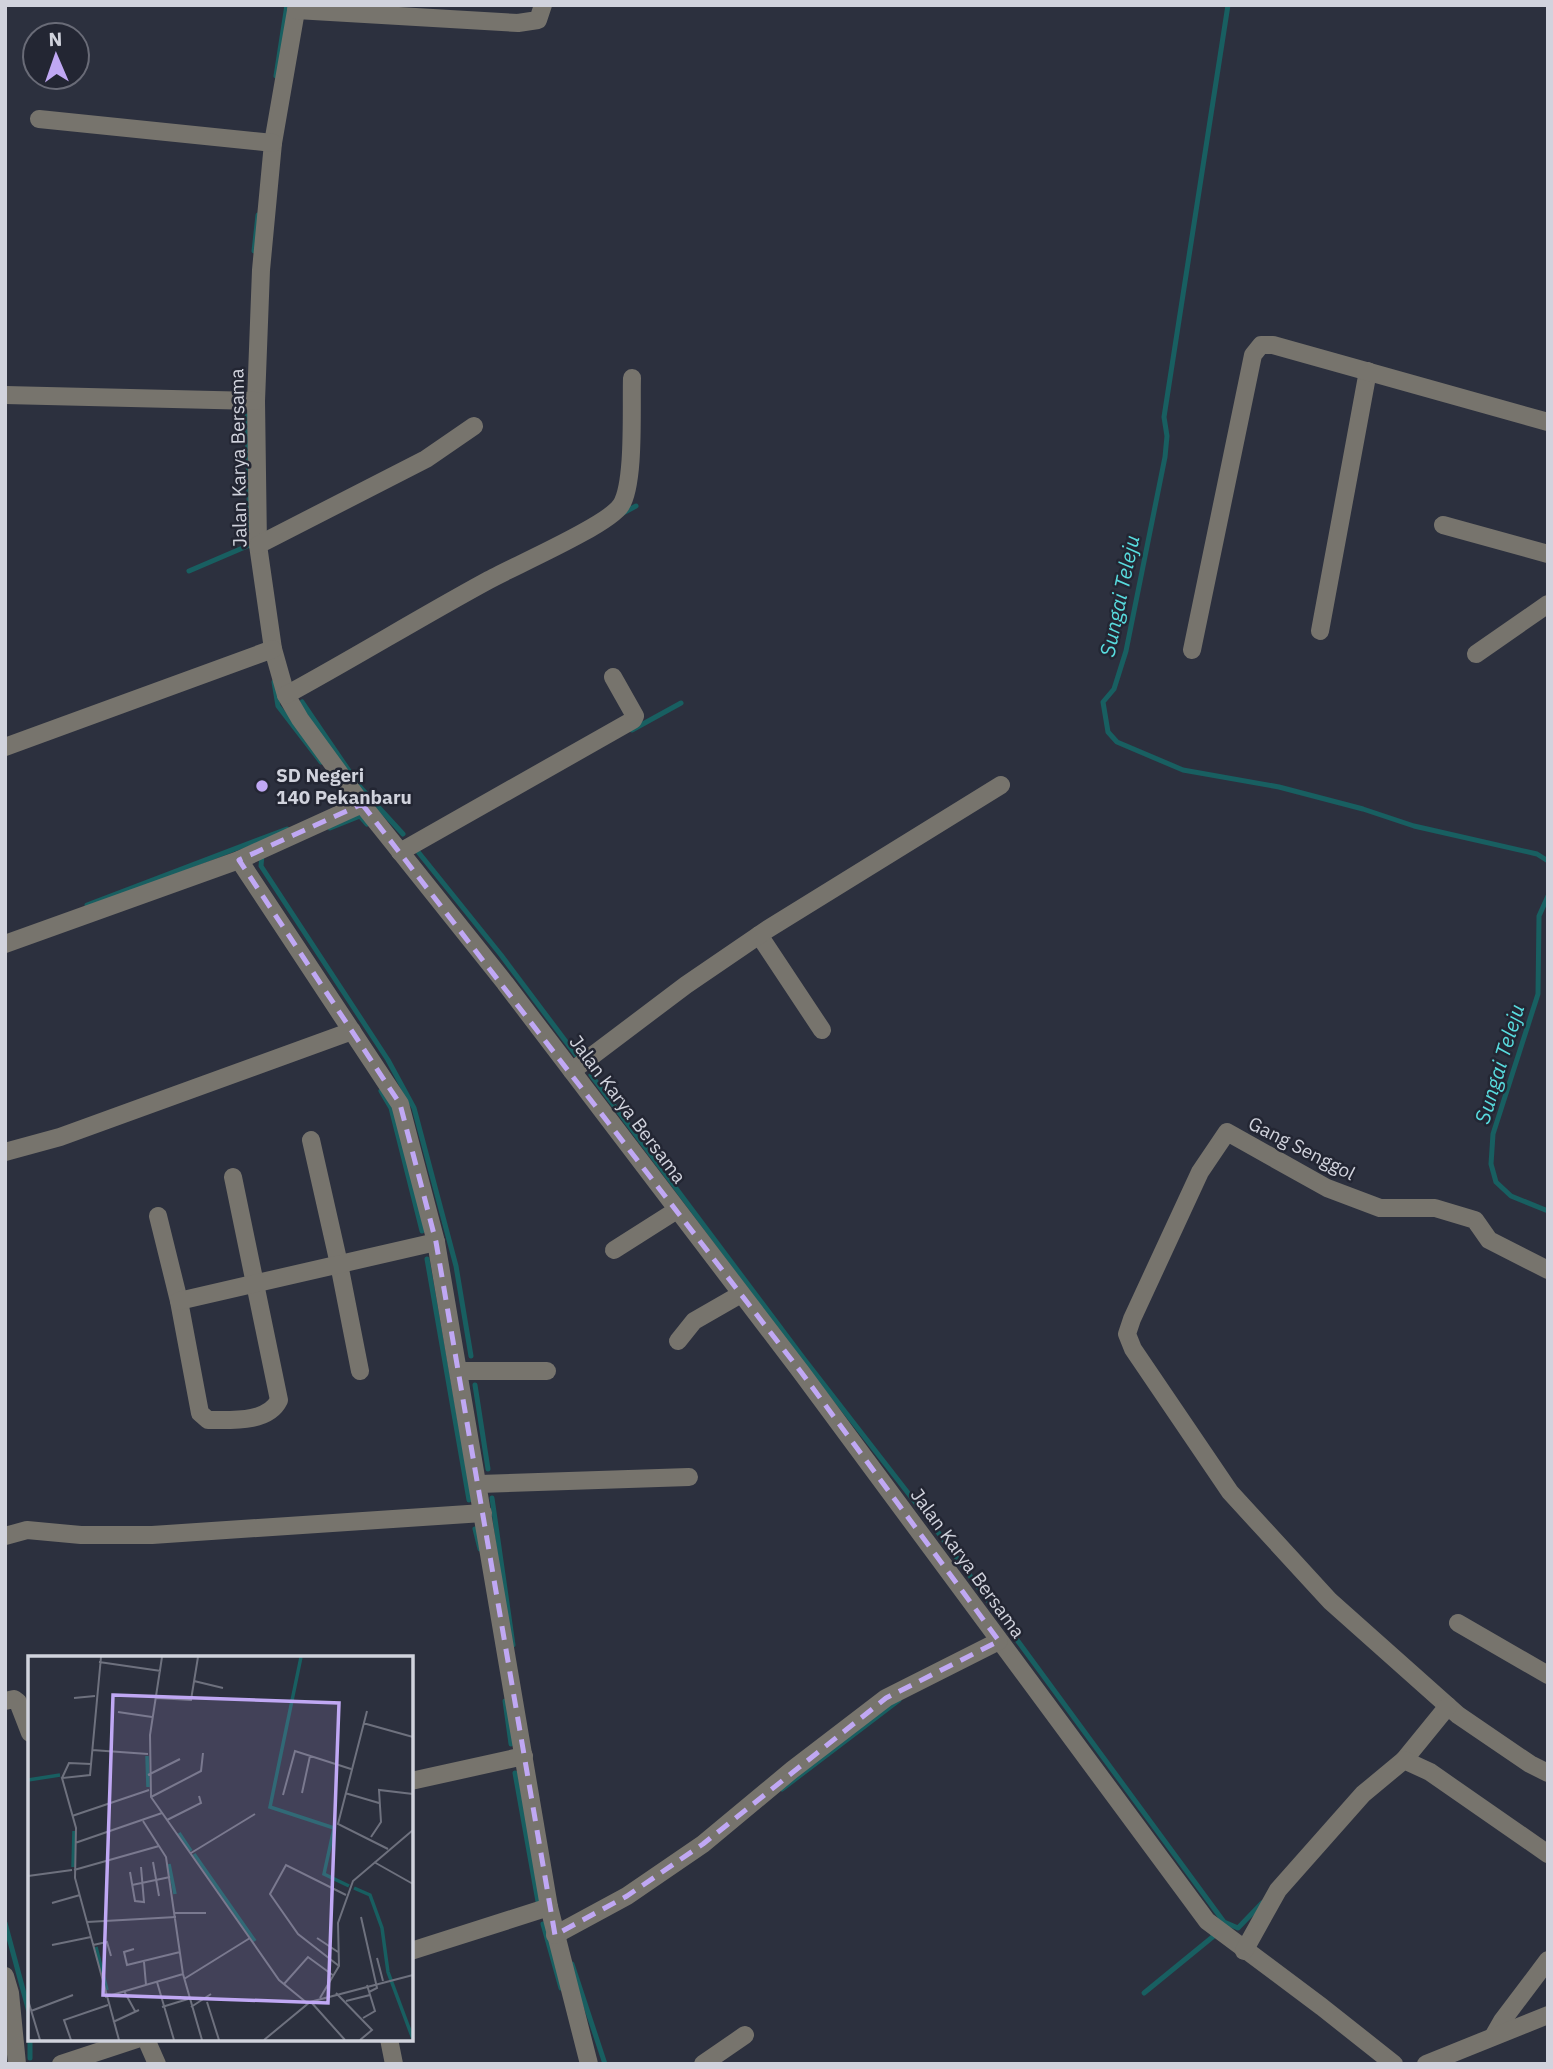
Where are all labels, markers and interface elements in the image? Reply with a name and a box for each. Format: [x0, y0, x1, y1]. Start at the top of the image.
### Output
north arrow [21, 21, 91, 91]
text: N [48, 27, 63, 51]
street label: Jalan Karya Bersama [224, 368, 252, 548]
water label: Sungai Teleju [1092, 532, 1146, 659]
place label: SD Negeri 140 Pekanbaru [276, 763, 412, 809]
marker: SD Negeri 140 Pekanbaru [254, 778, 270, 794]
water label: Sungai Teleju [1468, 1000, 1531, 1127]
street label: Jalan Karya Bersama [564, 1030, 692, 1188]
street label: Gang Senggol [1245, 1111, 1359, 1185]
street label: Jalan Karya Bersama [906, 1483, 1030, 1643]
inset map [28, 1656, 413, 2041]

